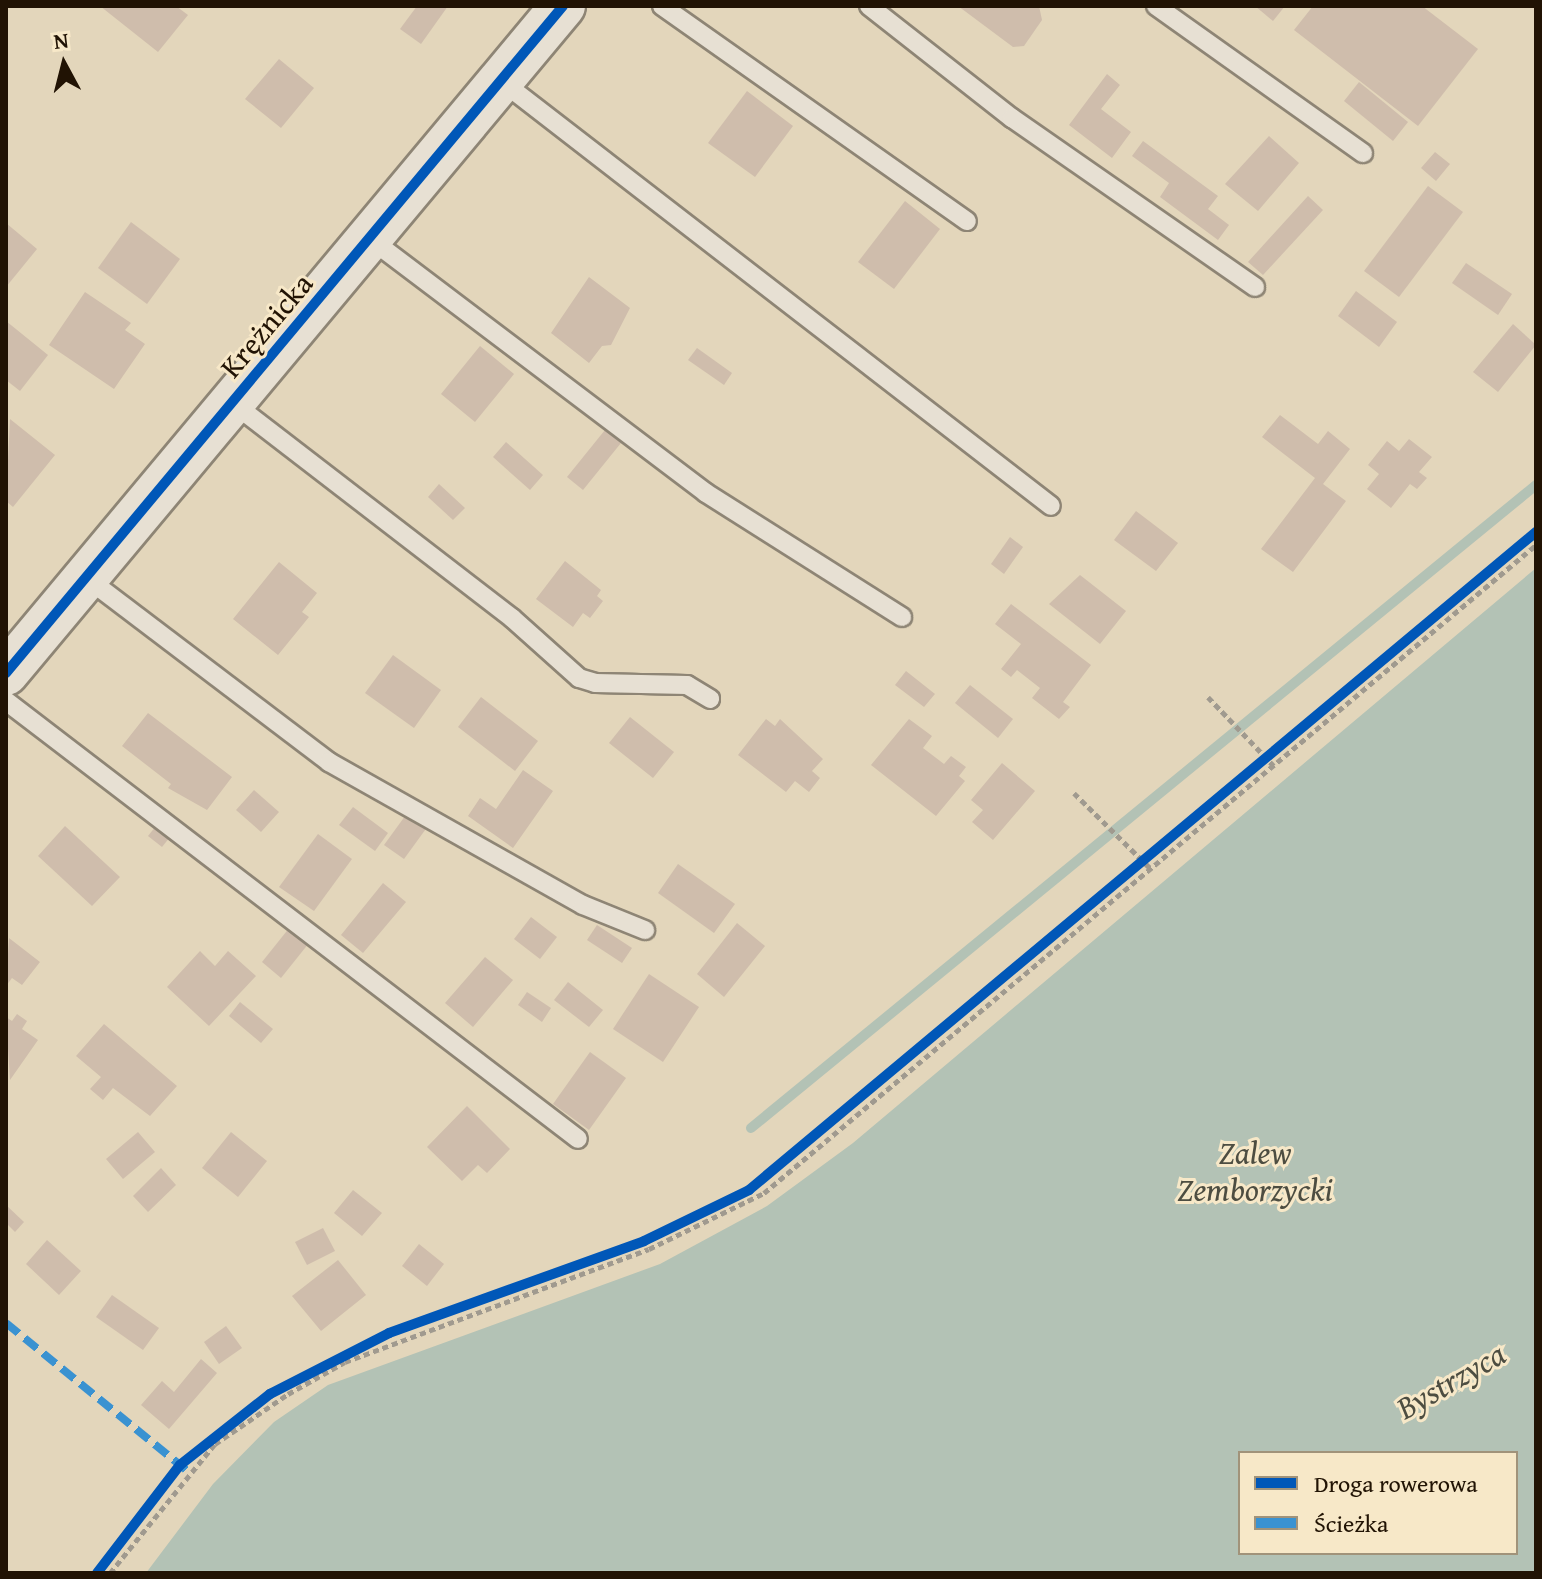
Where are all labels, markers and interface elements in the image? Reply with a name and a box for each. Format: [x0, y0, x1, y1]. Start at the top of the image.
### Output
text: N [52, 23, 70, 57]
north arrow [24, 24, 104, 104]
street label: Krężnicka [212, 266, 320, 384]
water label: Zalew Zemborzycki [1177, 1135, 1333, 1210]
water label: Bystrzyca [1390, 1335, 1512, 1427]
legend [1238, 1451, 1518, 1555]
text: Droga rowerowa [1314, 1466, 1478, 1501]
text: Ścieżka [1314, 1506, 1388, 1541]

